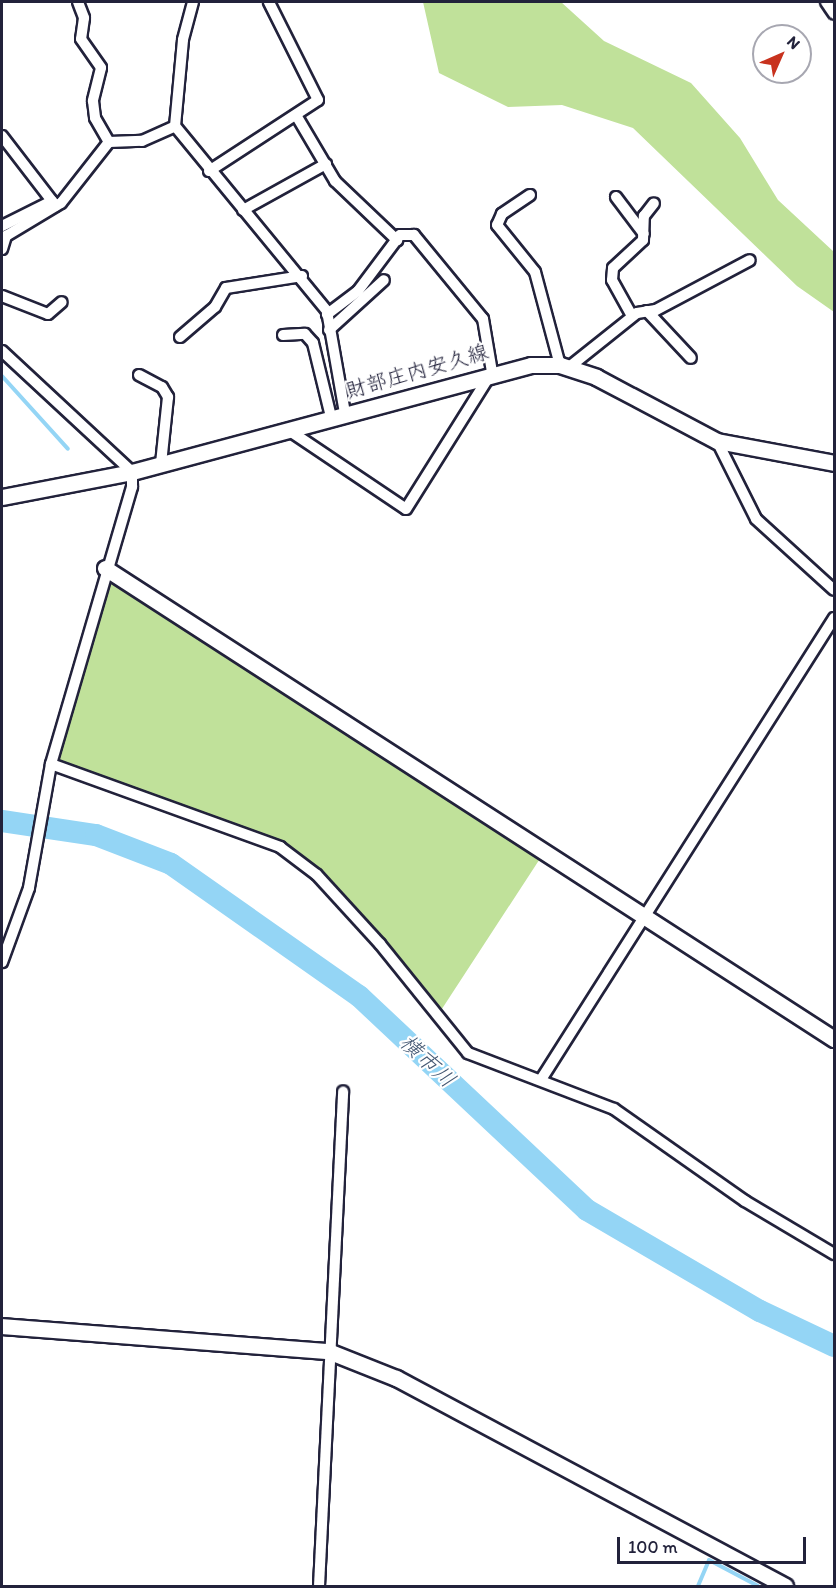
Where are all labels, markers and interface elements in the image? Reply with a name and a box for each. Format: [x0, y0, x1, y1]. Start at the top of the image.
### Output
north arrow [752, 24, 812, 84]
text: N [783, 32, 804, 53]
street label: 財部庄内安久線 [343, 339, 491, 403]
water label: 横市川 [395, 1029, 461, 1093]
scale bar [620, 1525, 809, 1563]
text: 100 m [628, 1536, 678, 1558]

